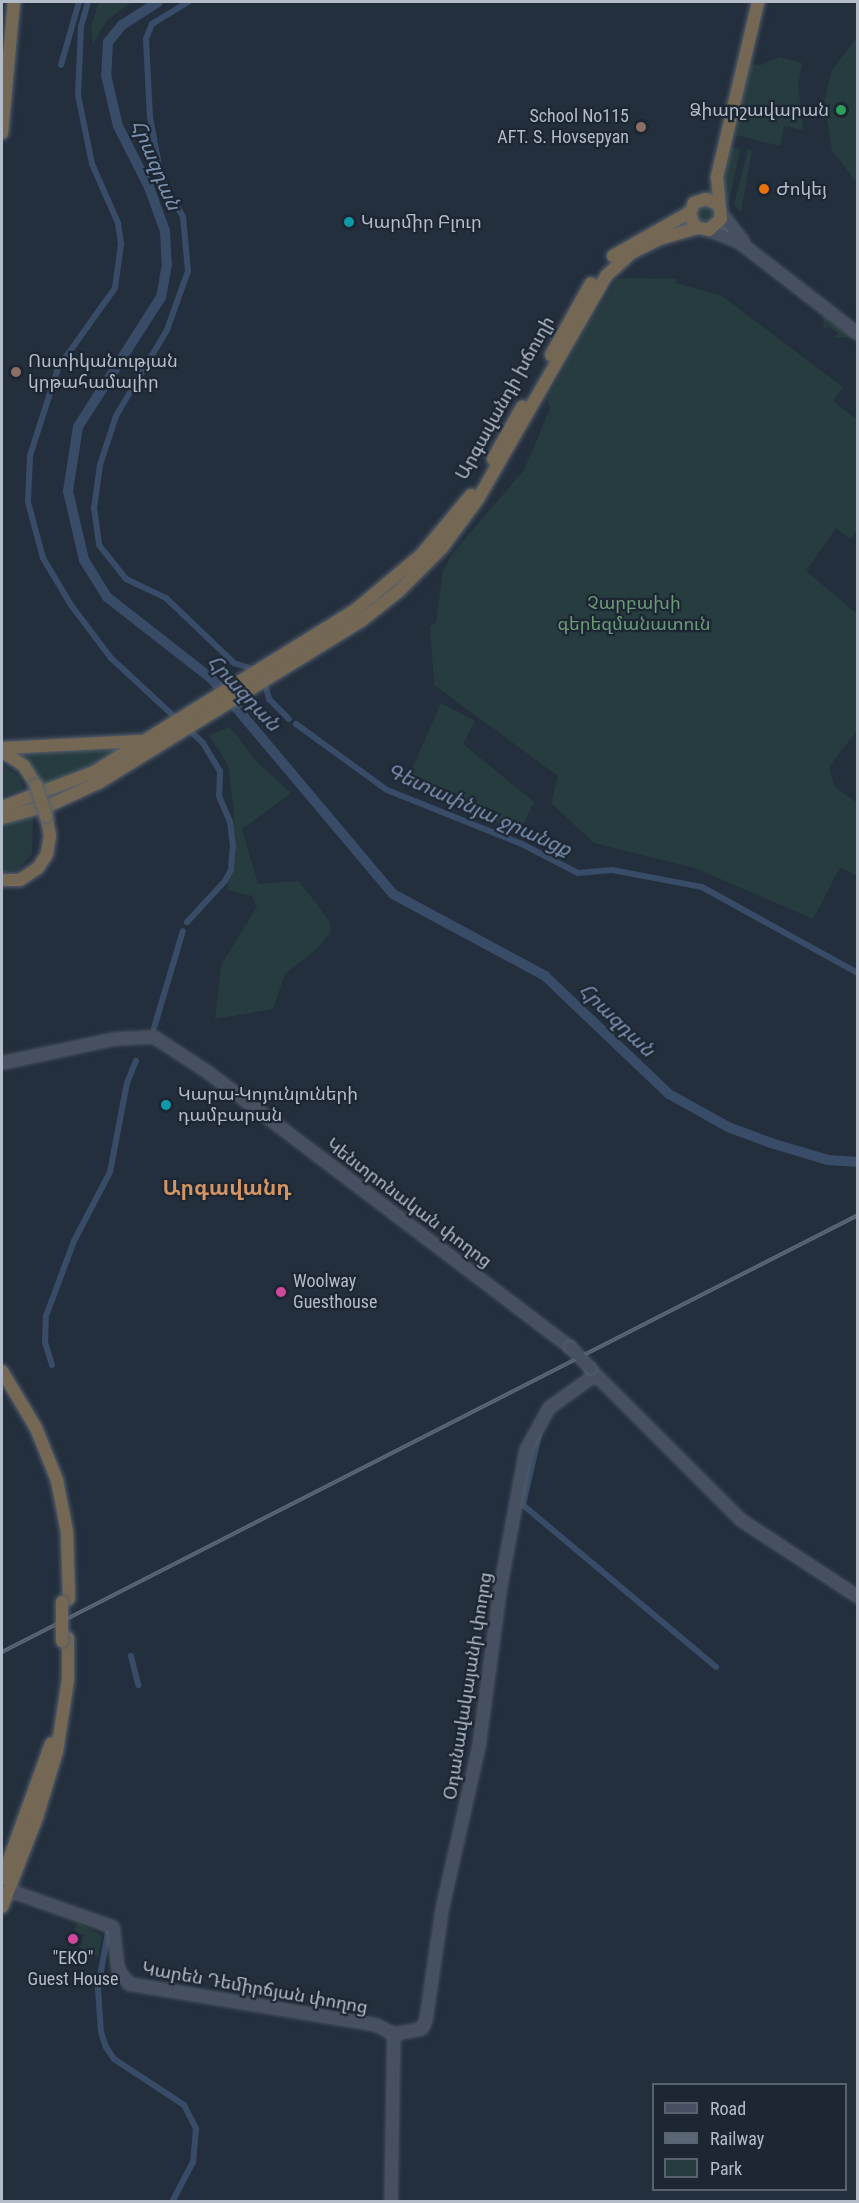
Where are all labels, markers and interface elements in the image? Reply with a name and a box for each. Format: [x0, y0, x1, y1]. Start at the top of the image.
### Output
place label: Ձիարշավարան [690, 99, 829, 121]
marker: Ձիարշավարան [834, 103, 848, 117]
place label: School No115 AFT. S. Hovsepyan [497, 106, 629, 148]
water label: Հրազդան [126, 116, 186, 214]
marker: School No115 AFT. S. Hovsepyan [634, 120, 648, 134]
place label: Ժոկեյ [776, 178, 827, 200]
marker: Ժոկեյ [757, 182, 771, 196]
place label: Կարմիր Բլուր [361, 211, 482, 233]
marker: Կարմիր Բլուր [342, 215, 356, 229]
street label: Արգավանդի խճուղի [451, 313, 559, 483]
place label: Ոստիկանության կրթահամալիր [28, 351, 178, 394]
marker: Ոստիկանության կրթահամալիր [9, 365, 23, 379]
park label: Չարբախի գերեզմանատուն [557, 593, 711, 636]
water label: Հրազդան [203, 650, 285, 736]
water label: Գետափնյա ջրանցք [383, 758, 575, 862]
water label: Հրազդան [574, 978, 660, 1062]
place label: Կարա-Կոյունլուների դամբարան [178, 1084, 358, 1126]
marker: Կարա-Կոյունլուների դամբարան [159, 1098, 173, 1112]
street label: Կենտրոնական փողոց [322, 1134, 496, 1272]
district label: Արգավանդ [163, 1175, 291, 1201]
place label: Woolway Guesthouse [293, 1271, 377, 1314]
marker: Woolway Guesthouse [274, 1285, 288, 1299]
street label: Օդանավակայանի փողոց [439, 1571, 497, 1801]
marker: "ЕКО" Guest House [66, 1932, 80, 1946]
place label: "ЕКО" Guest House [28, 1948, 118, 1990]
street label: Կարեն Դեմիրճյան փողոց [140, 1957, 370, 2019]
legend [652, 2083, 847, 2191]
text: Road [710, 2098, 746, 2119]
text: Railway [710, 2128, 764, 2149]
text: Park [710, 2158, 742, 2179]

